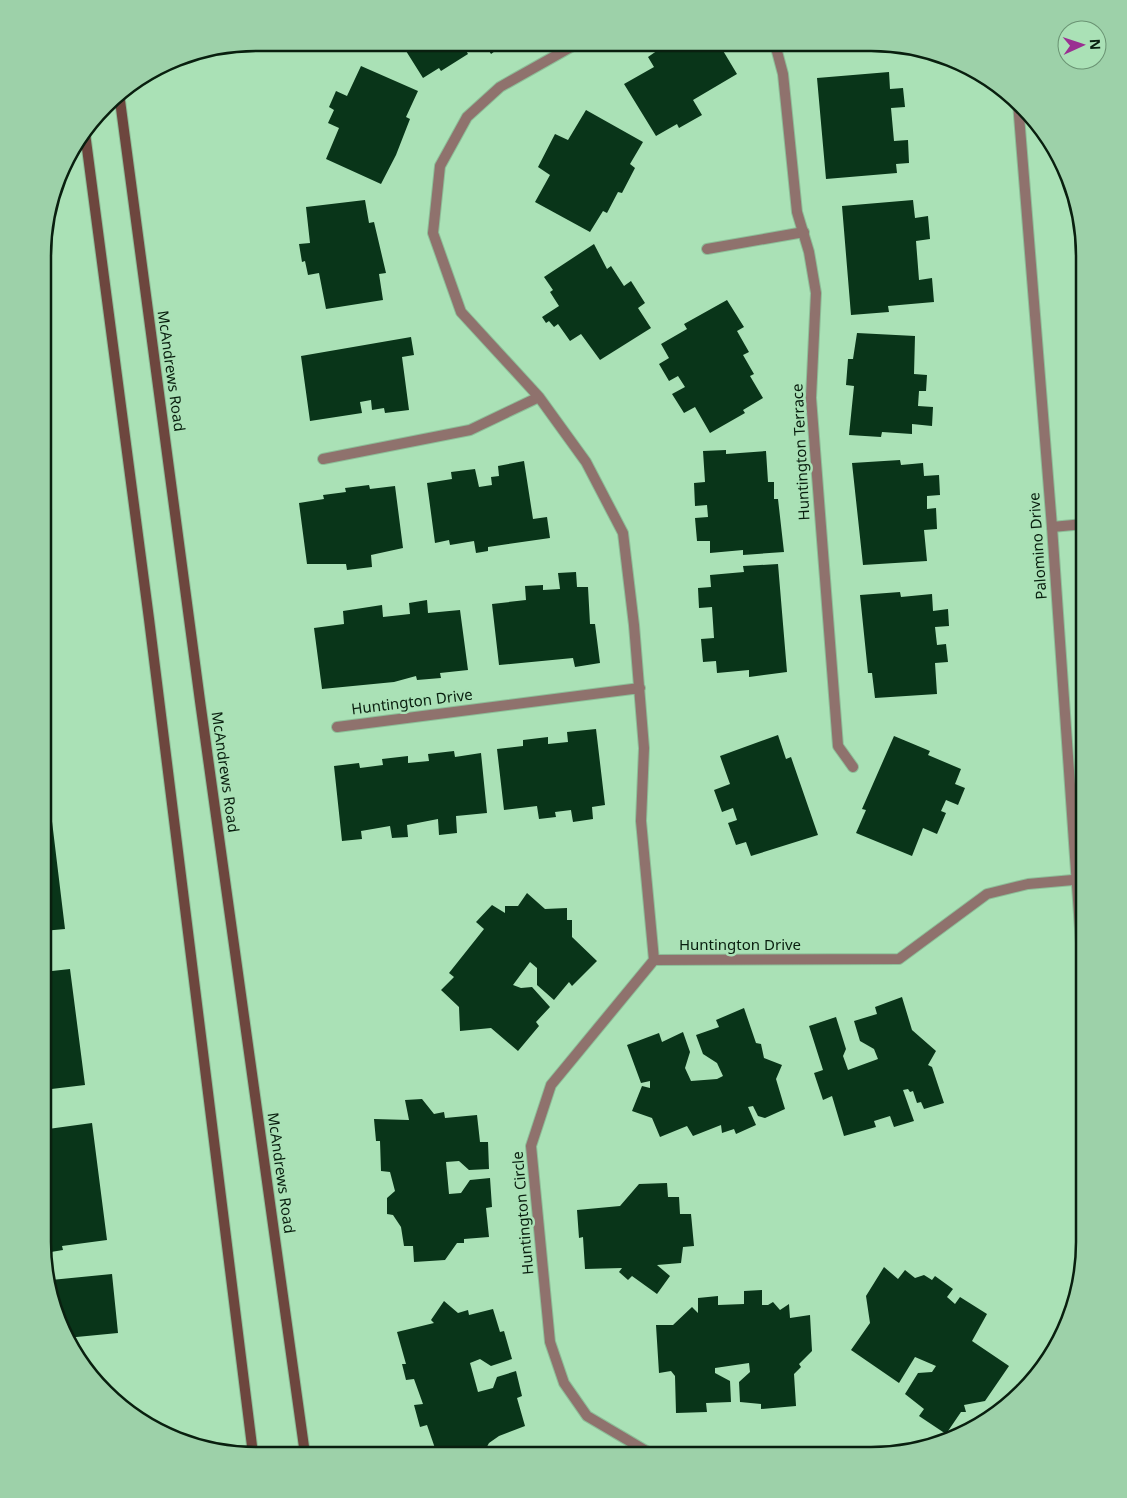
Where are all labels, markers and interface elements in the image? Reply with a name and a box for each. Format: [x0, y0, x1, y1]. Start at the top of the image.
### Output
north arrow [1057, 20, 1107, 70]
text: N [1086, 38, 1105, 50]
street label: McAndrews Road [154, 309, 190, 433]
street label: Huntington Terrace [786, 383, 814, 521]
street label: Palomino Drive [1023, 492, 1051, 600]
street label: Huntington Drive [350, 684, 474, 718]
street label: McAndrews Road [208, 710, 244, 834]
street label: Huntington Drive [679, 934, 801, 954]
street label: McAndrews Road [264, 1111, 300, 1235]
street label: Huntington Circle [507, 1151, 537, 1276]

